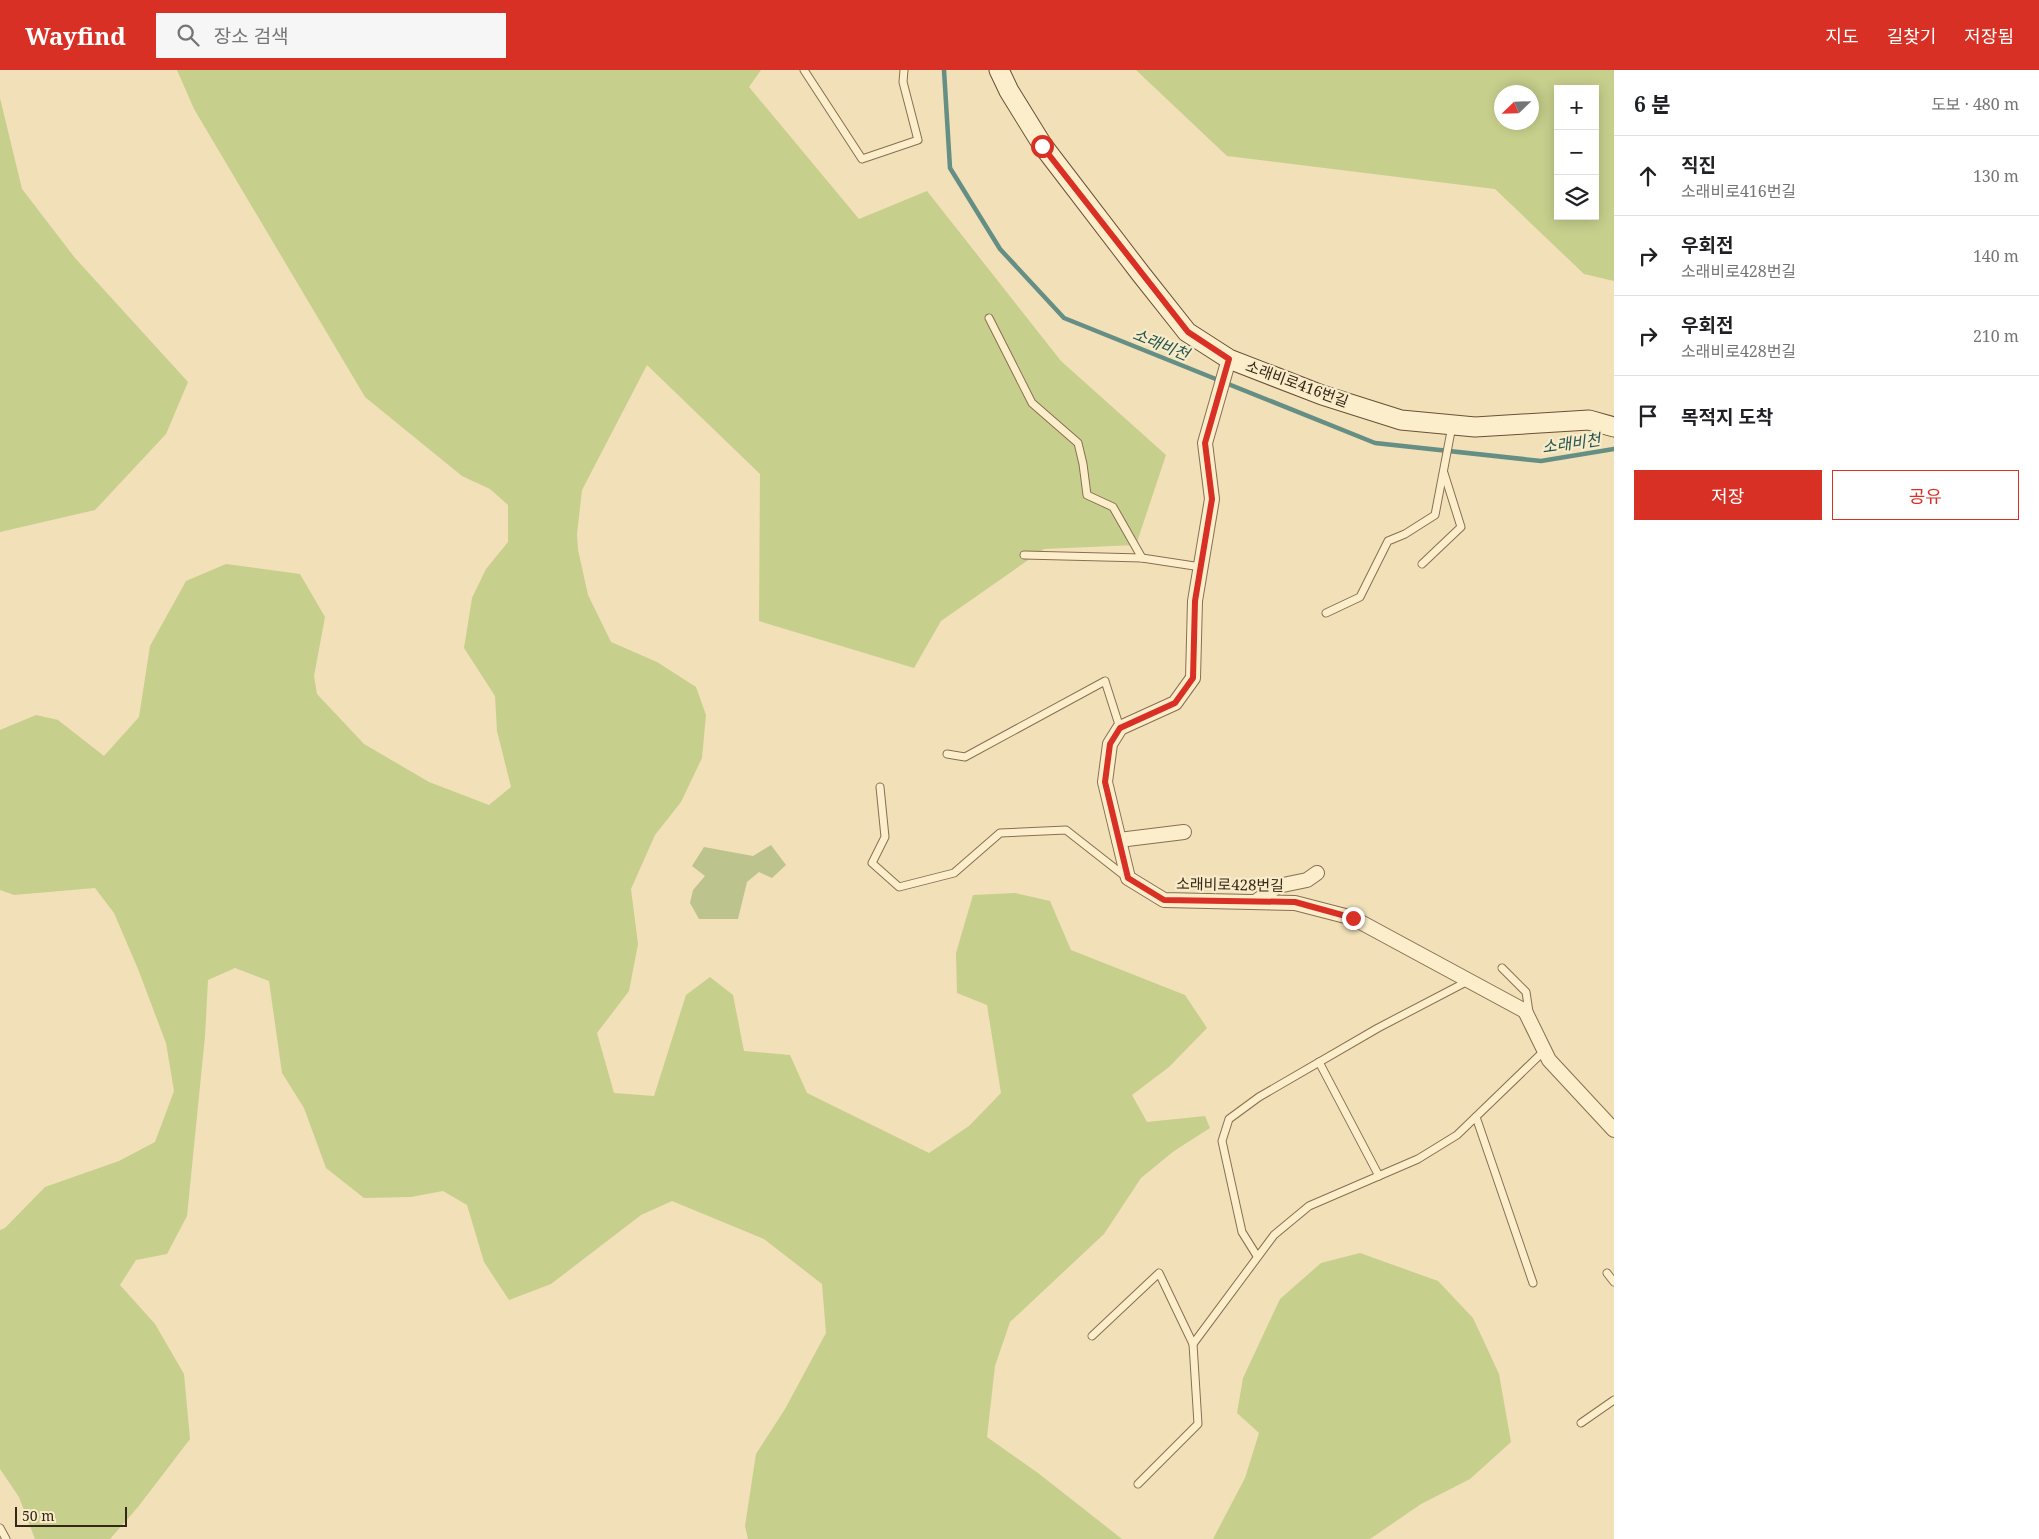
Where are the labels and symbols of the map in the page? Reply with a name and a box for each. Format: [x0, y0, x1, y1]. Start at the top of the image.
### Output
north arrow [1494, 85, 1539, 130]
route start [1031, 135, 1054, 158]
water label: 소래비천 [1130, 323, 1195, 366]
street label: 소래비로416번길 [1243, 355, 1351, 411]
water label: 소래비천 [1540, 428, 1604, 458]
street label: 소래비로428번길 [1176, 873, 1284, 895]
route end [1342, 907, 1365, 930]
scale bar [15, 1504, 128, 1527]

